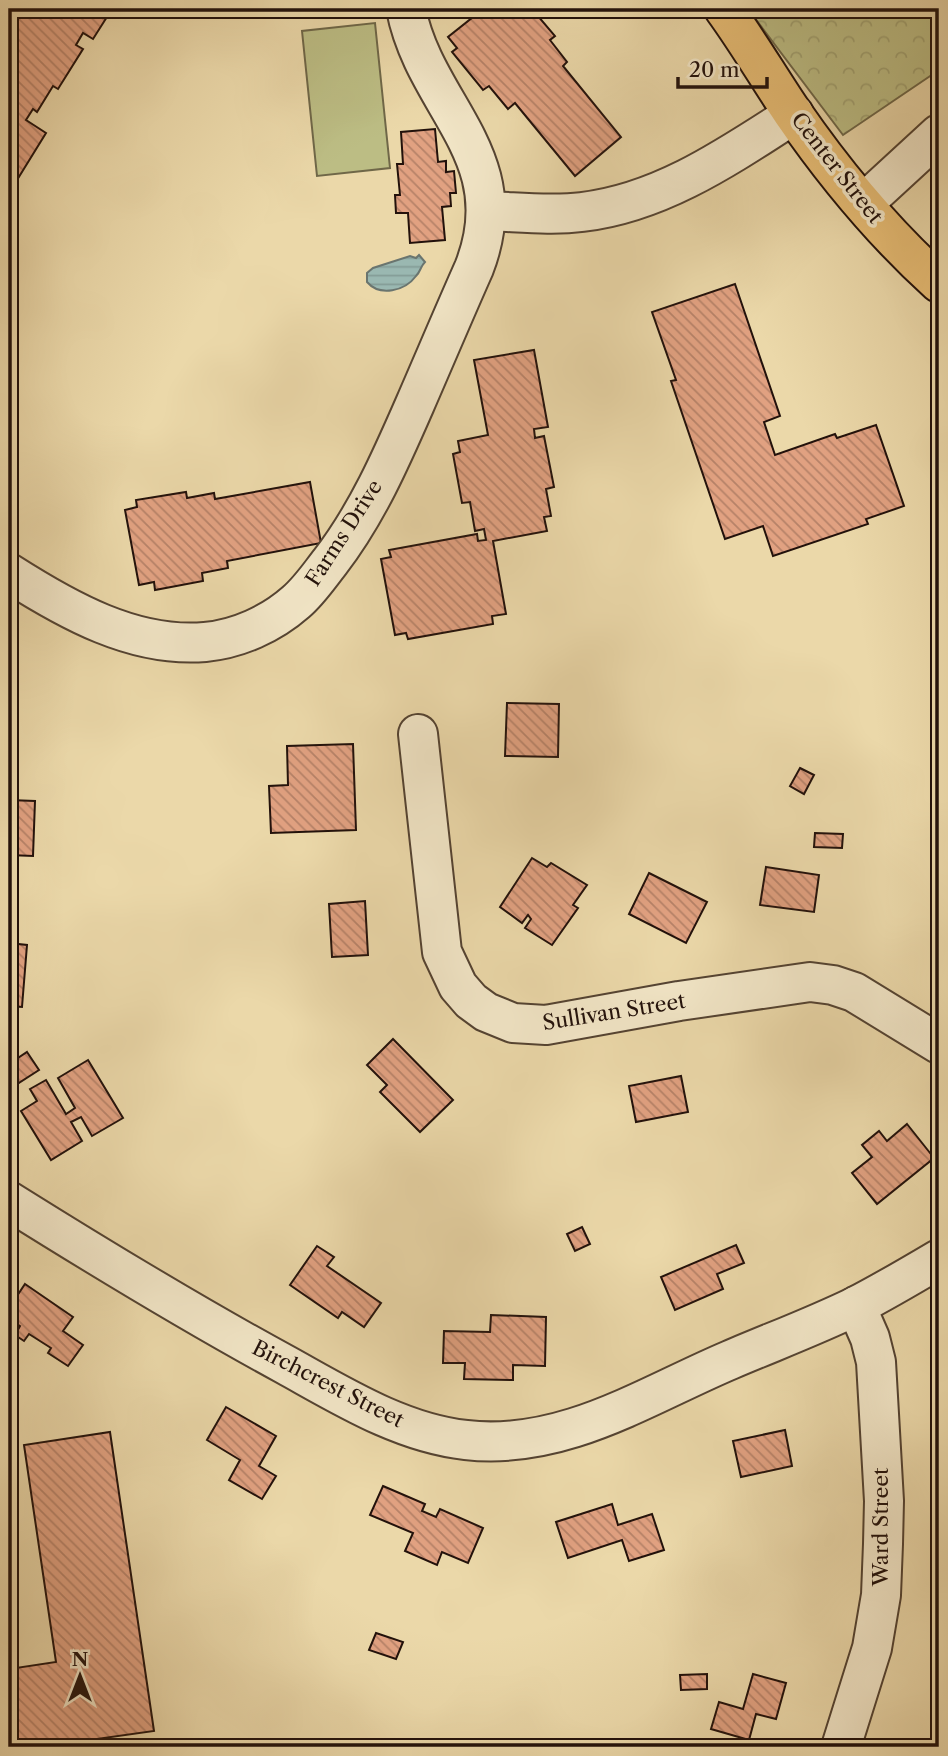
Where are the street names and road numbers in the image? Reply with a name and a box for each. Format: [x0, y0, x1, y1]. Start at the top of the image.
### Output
street label: Center Street [786, 107, 889, 229]
street label: Farms Drive [300, 475, 387, 591]
street label: Sullivan Street [541, 988, 688, 1035]
street label: Birchcrest Street [248, 1335, 409, 1433]
street label: Ward Street [868, 1467, 893, 1587]

